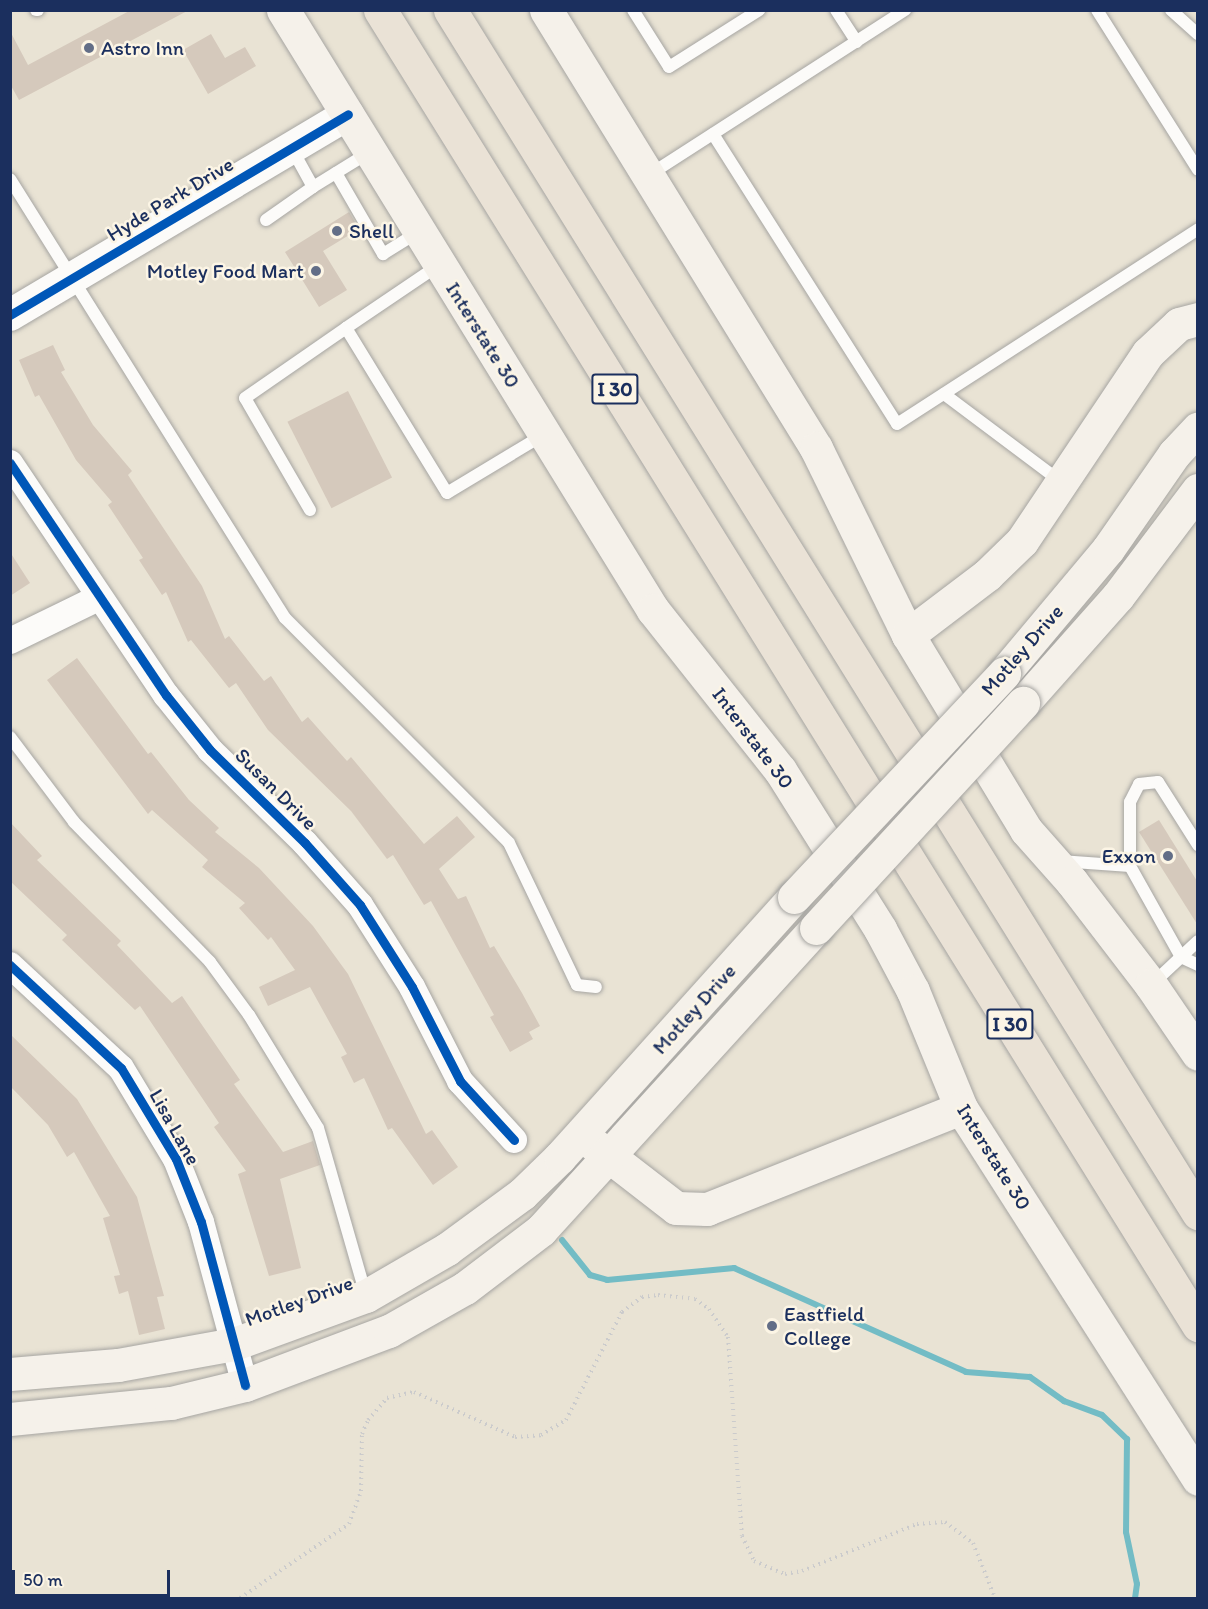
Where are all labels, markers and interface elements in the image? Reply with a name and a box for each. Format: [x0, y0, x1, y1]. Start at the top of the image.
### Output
place label: Astro Inn [101, 35, 186, 61]
marker: Astro Inn [82, 41, 96, 55]
street label: Hyde Park Drive [102, 151, 238, 247]
place label: Shell [349, 218, 394, 244]
marker: Shell [330, 224, 344, 238]
place label: Motley Food Mart [147, 258, 304, 284]
marker: Motley Food Mart [309, 264, 323, 278]
street label: Interstate 30 [440, 277, 526, 393]
road number: I 30 [591, 372, 639, 406]
street label: Motley Drive [975, 599, 1069, 701]
street label: Interstate 30 [707, 682, 799, 794]
street label: Susan Drive [229, 742, 323, 836]
place label: Exxon [1102, 843, 1156, 869]
marker: Exxon [1161, 849, 1175, 863]
street label: Motley Drive [647, 959, 741, 1059]
road number: I 30 [986, 1007, 1034, 1041]
street label: Lisa Lane [144, 1084, 206, 1170]
street label: Interstate 30 [951, 1099, 1037, 1215]
street label: Motley Drive [242, 1270, 356, 1332]
place label: Eastfield College [784, 1301, 865, 1351]
marker: Eastfield College [765, 1319, 779, 1333]
scale bar [15, 1558, 172, 1596]
text: 50 m [23, 1569, 63, 1591]

